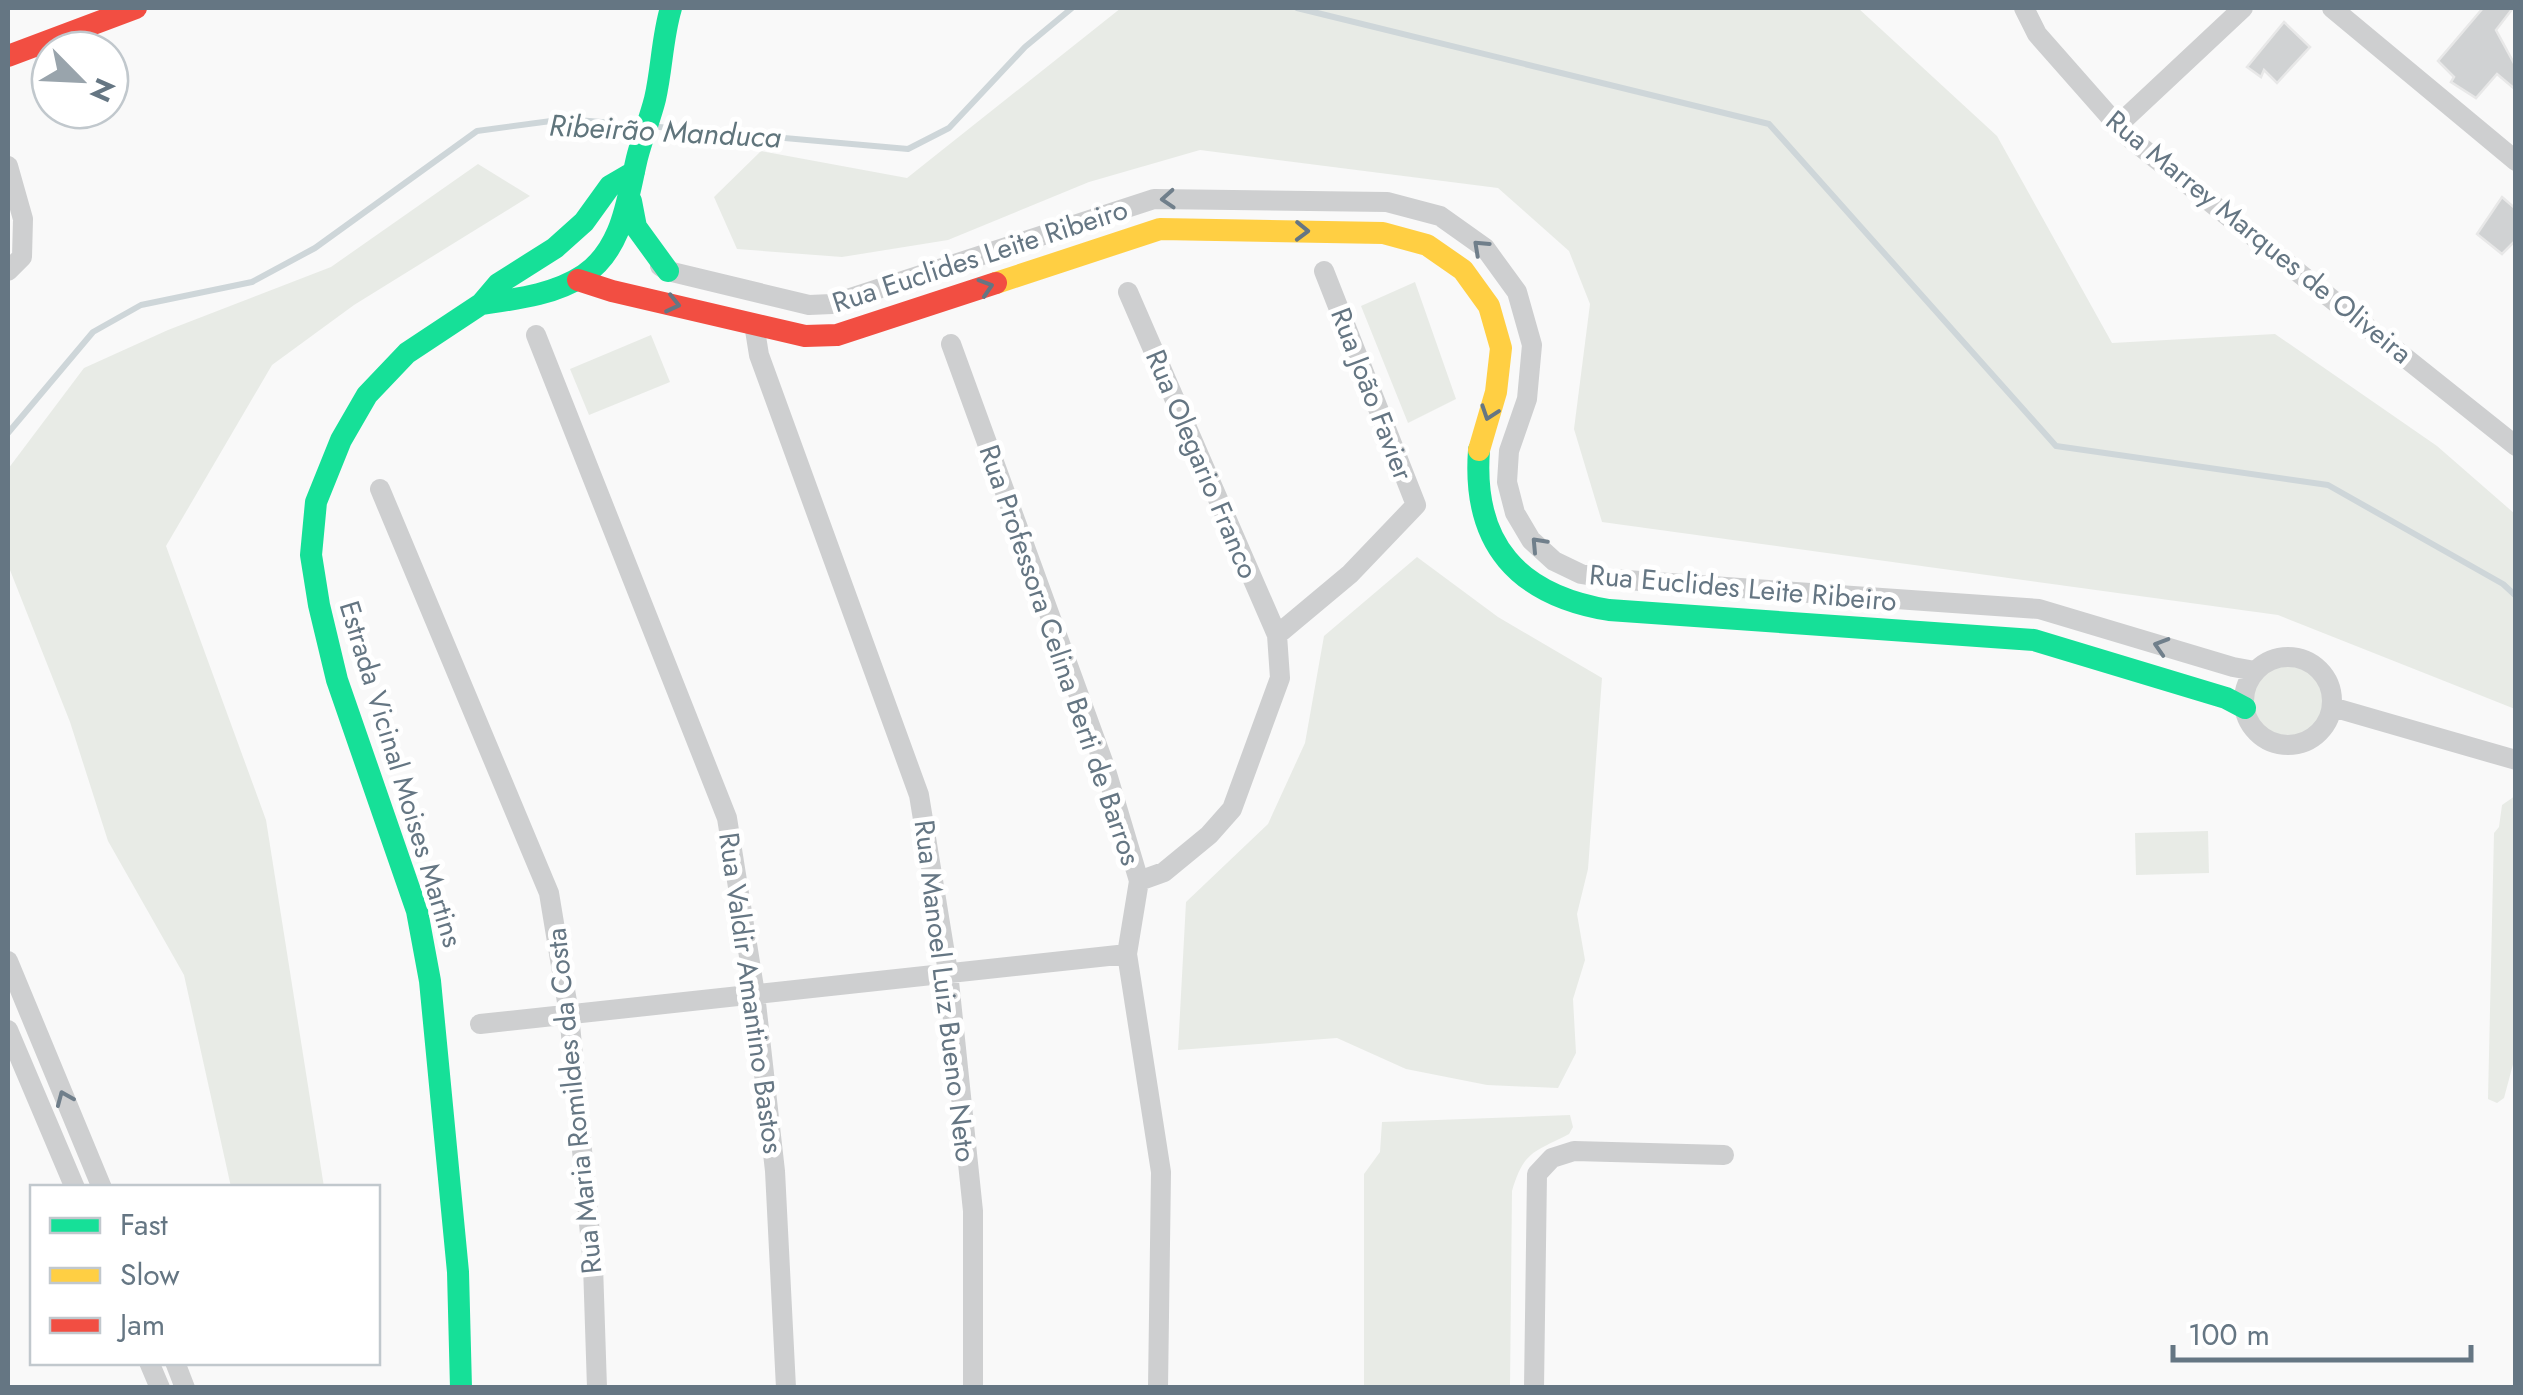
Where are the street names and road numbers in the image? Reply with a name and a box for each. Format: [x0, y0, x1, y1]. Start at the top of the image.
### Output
street label: Rua Marrey Marques de Oliveira [2097, 100, 2421, 374]
street label: Rua Euclides Leite Ribeiro [827, 189, 1133, 323]
street label: Rua João Favier [1320, 302, 1424, 487]
street label: Rua Olegario Franco [1135, 343, 1269, 585]
street label: Rua Professora Celina Berti de Barros [969, 439, 1151, 871]
street label: Rua Euclides Leite Ribeiro [1588, 554, 1898, 622]
street label: Estrada Vicinal Moises Martins [329, 596, 473, 952]
street label: Rua Manoel Luiz Bueno Neto [904, 818, 986, 1164]
street label: Rua Valdir Amantino Bastos [708, 830, 794, 1156]
street label: Rua Maria Romildes da Costa [535, 926, 613, 1276]

